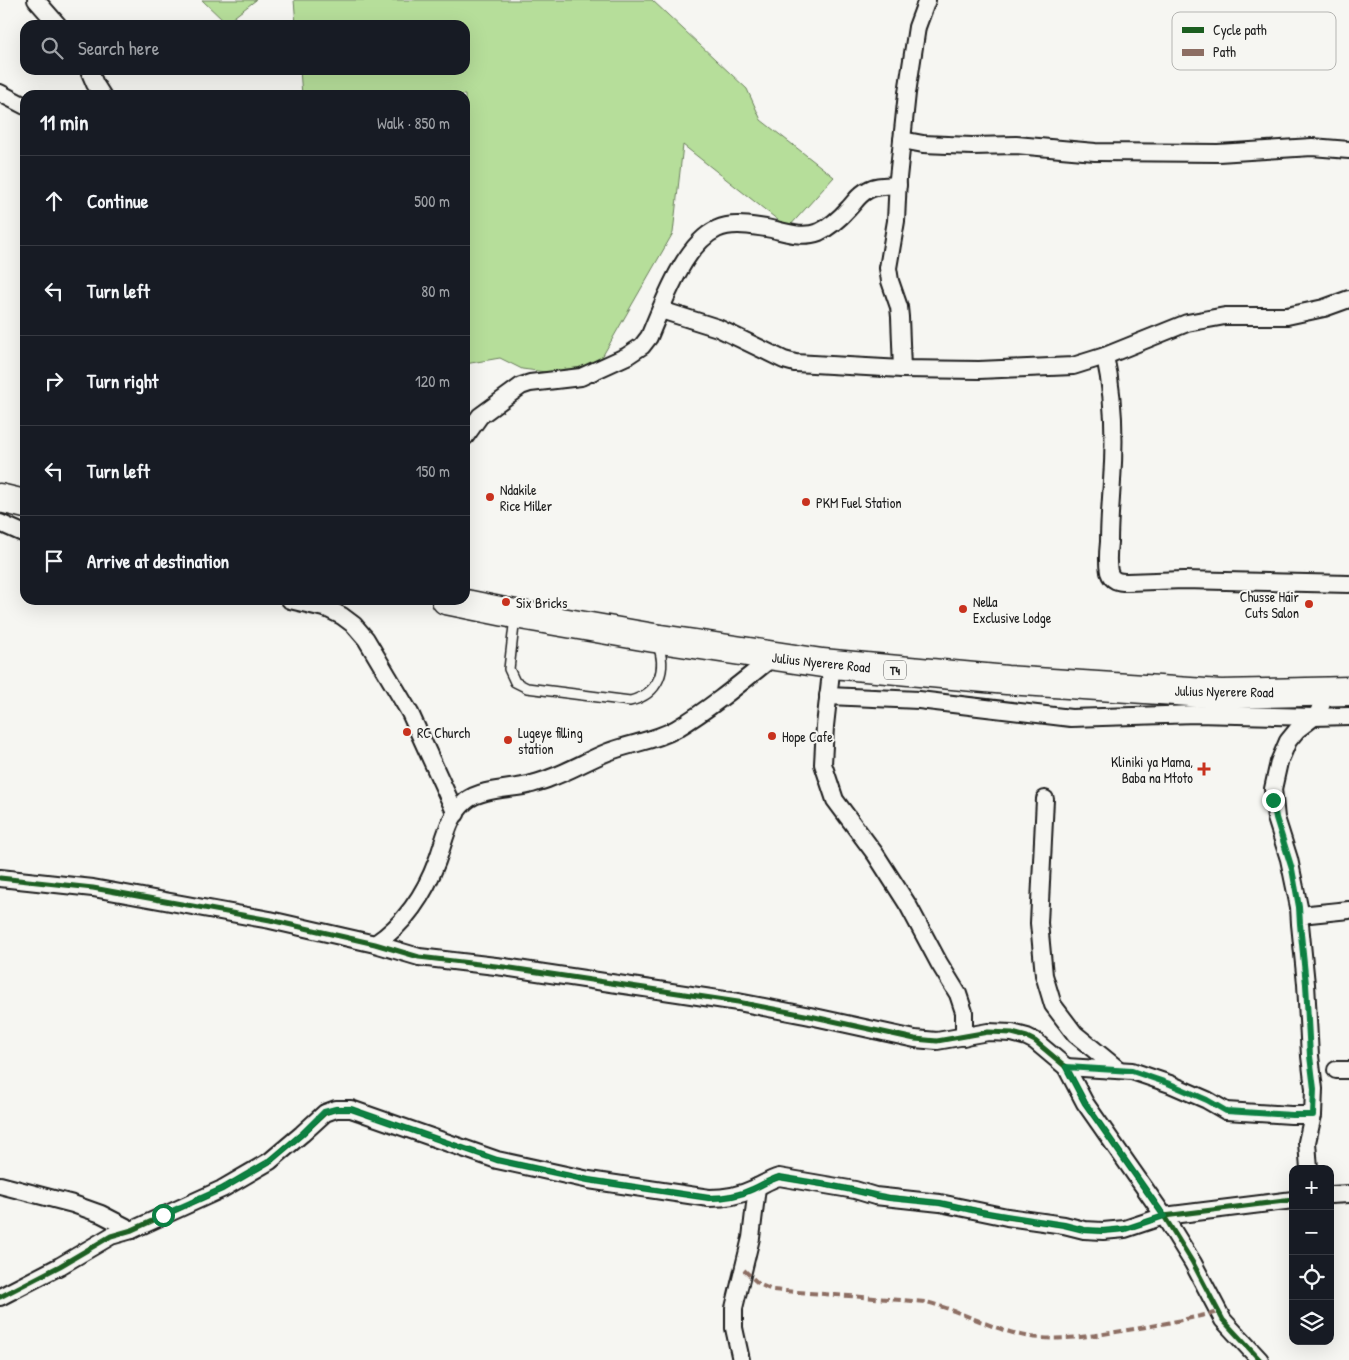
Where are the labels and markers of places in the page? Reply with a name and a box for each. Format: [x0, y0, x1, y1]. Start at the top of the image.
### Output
place label: Ndakile Rice Miller [500, 480, 553, 515]
marker: Ndakile Rice Miller [484, 491, 496, 503]
place label: PKM Fuel Station [816, 493, 902, 512]
marker: PKM Fuel Station [800, 496, 812, 508]
place label: Chusse Hair Cuts Salon [1240, 587, 1300, 622]
place label: Nella Exclusive Lodge [973, 592, 1052, 628]
place label: Six Bricks [516, 593, 567, 612]
marker: Six Bricks [500, 596, 512, 608]
marker: Chusse Hair Cuts Salon [1303, 598, 1315, 610]
marker: Nella Exclusive Lodge [957, 603, 969, 615]
place label: RC Church [417, 723, 470, 742]
place label: Lugeye filling station [518, 723, 583, 758]
marker: RC Church [401, 726, 413, 738]
place label: Hope Cafe [782, 727, 833, 747]
marker: Hope Cafe [766, 730, 778, 742]
marker: Lugeye filling station [502, 734, 514, 746]
place label: Kliniki ya Mama, Baba na Mtoto [1111, 752, 1193, 787]
marker: Kliniki ya Mama, Baba na Mtoto [1197, 762, 1211, 776]

